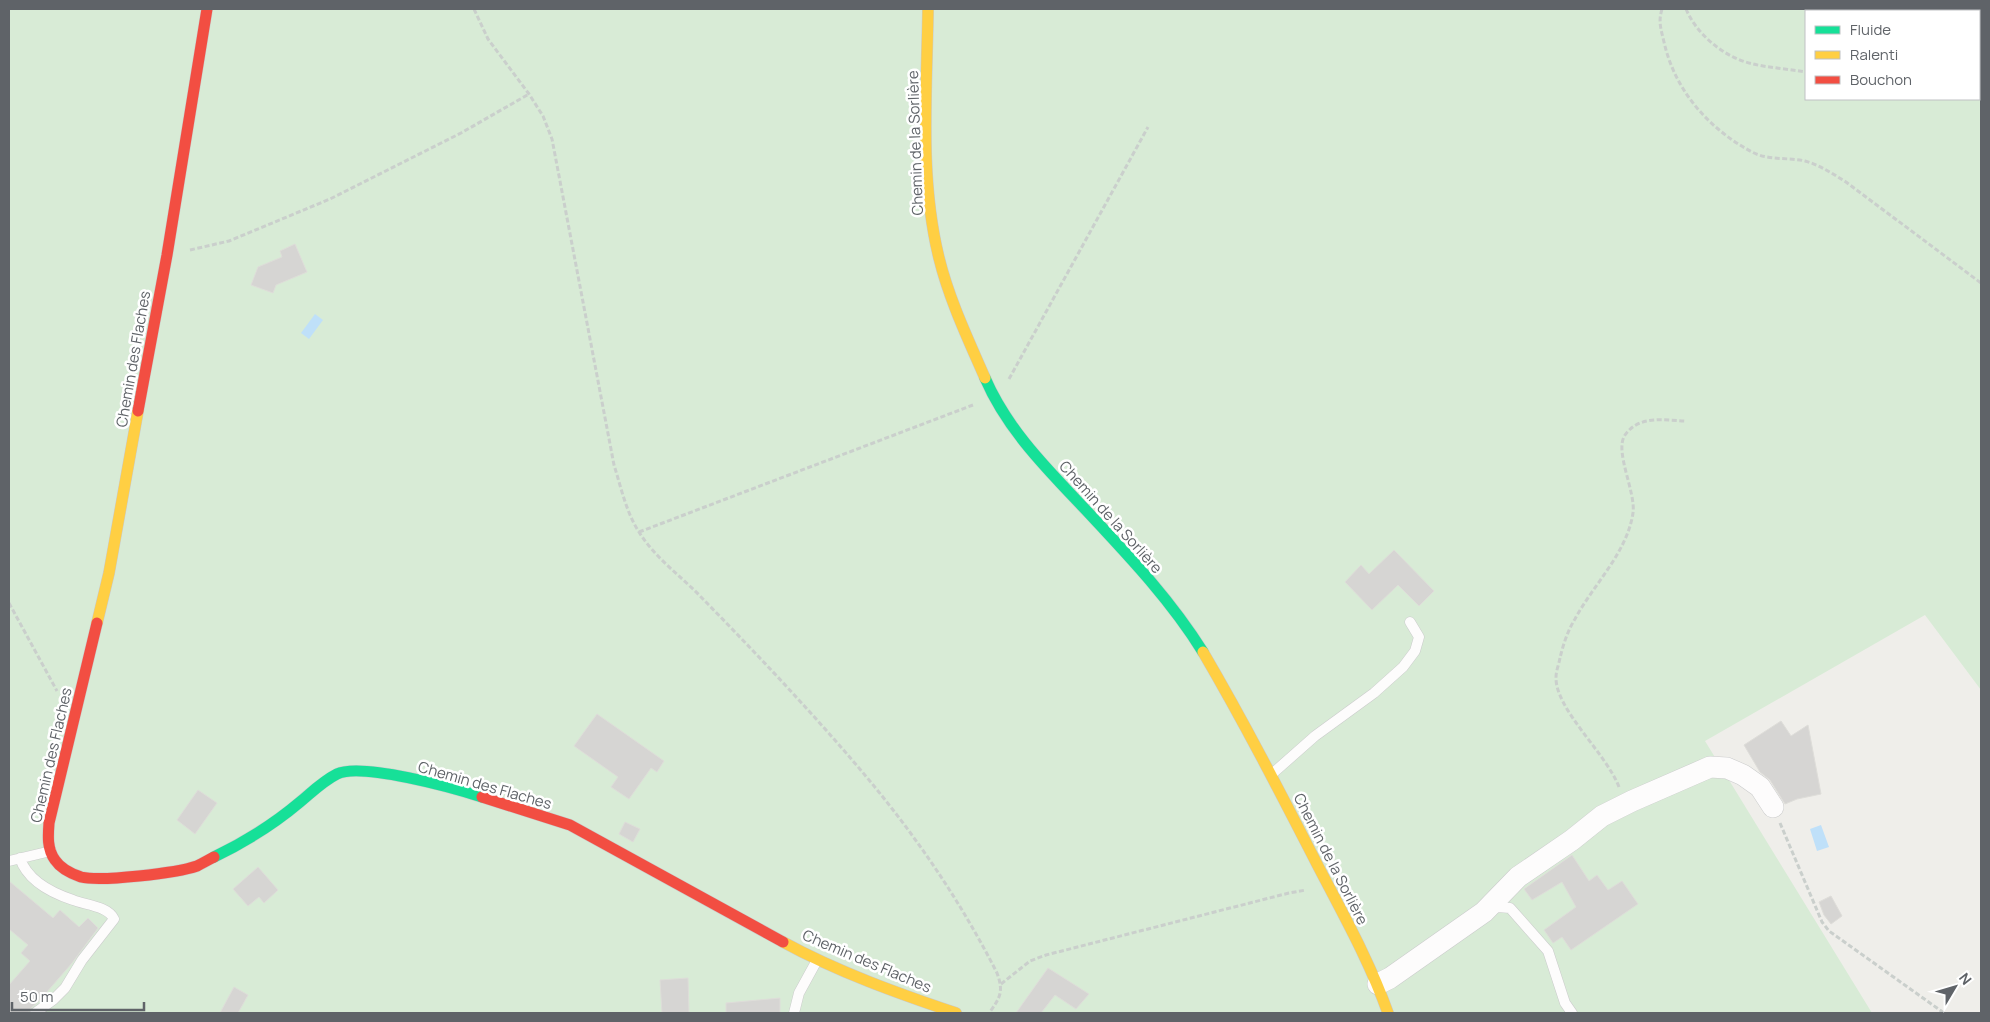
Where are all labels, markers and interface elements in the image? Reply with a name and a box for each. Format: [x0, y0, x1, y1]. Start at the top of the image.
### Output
legend [1805, 10, 1980, 100]
text: Fluide [1850, 19, 1891, 40]
text: Ralenti [1850, 44, 1898, 65]
text: Bouchon [1850, 69, 1912, 90]
street label: Chemin de la Sorlière [902, 70, 928, 216]
street label: Chemin des Flaches [111, 289, 155, 429]
street label: Chemin de la Sorlière [1055, 456, 1168, 578]
street label: Chemin des Flaches [25, 685, 77, 825]
street label: Chemin des Flaches [416, 756, 554, 814]
street label: Chemin de la Sorlière [1289, 790, 1373, 929]
street label: Chemin des Flaches [799, 924, 935, 998]
north arrow [1930, 962, 1980, 1012]
text: N [1955, 969, 1976, 989]
scale bar [12, 980, 145, 1012]
text: 50 m [20, 986, 54, 1007]

